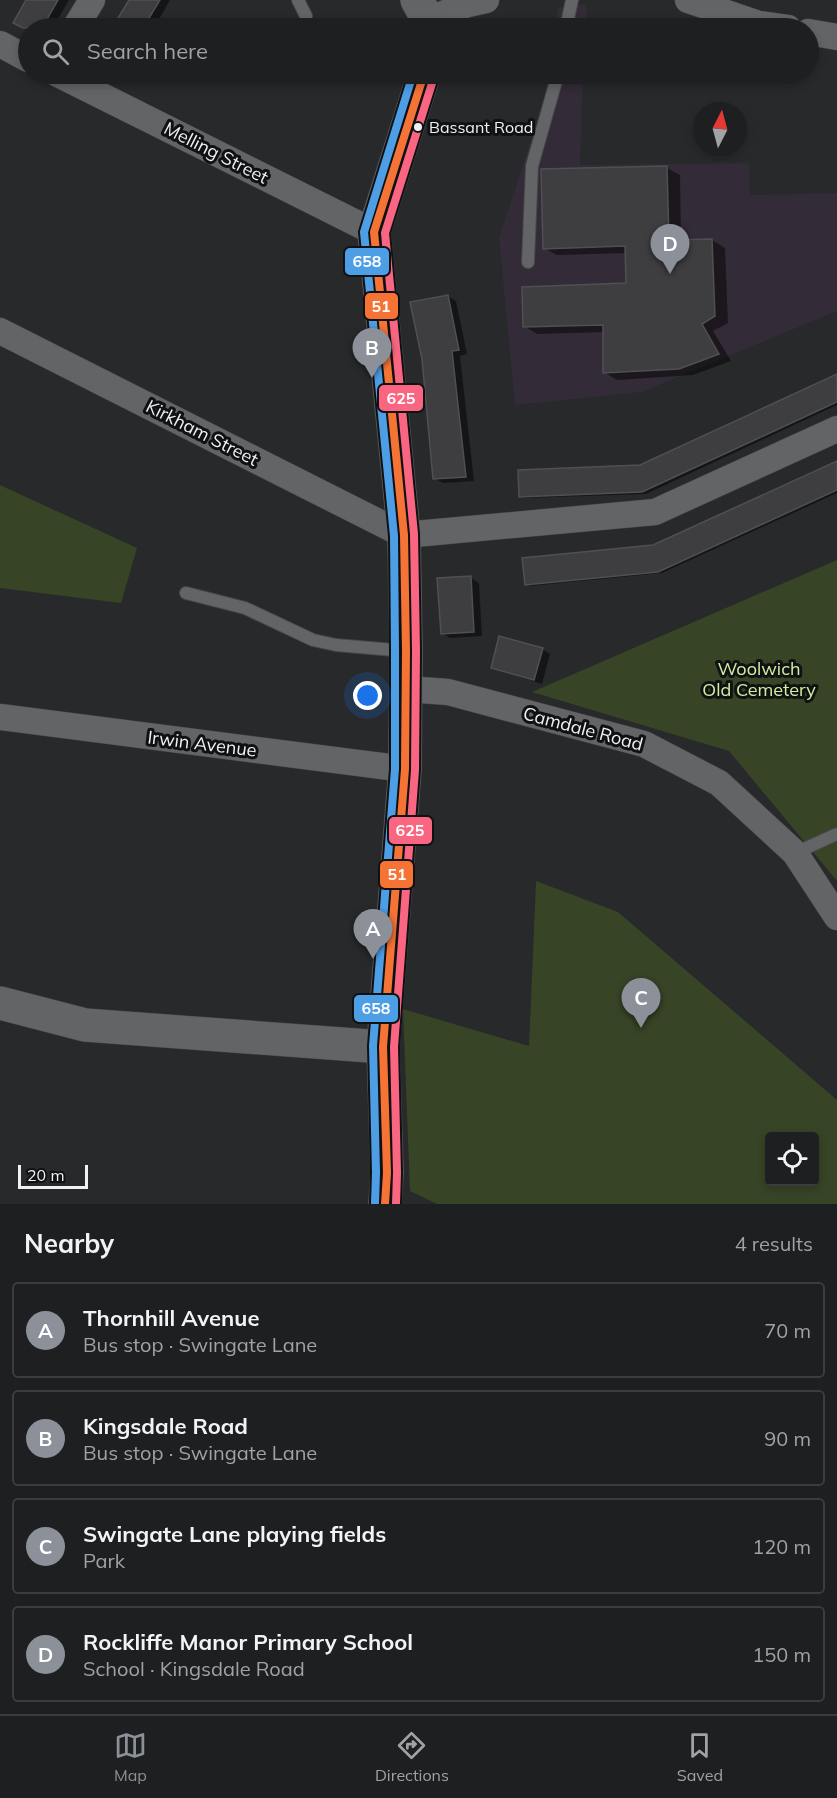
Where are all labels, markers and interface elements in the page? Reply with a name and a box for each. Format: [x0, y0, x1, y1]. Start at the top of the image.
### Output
search box [18, 18, 819, 84]
icon: search [39, 35, 72, 68]
text: Search here [87, 37, 208, 65]
north arrow [693, 102, 747, 156]
street label: Melling Street [160, 116, 272, 189]
place label: Bassant Road [429, 117, 533, 137]
marker: Bassant Road [412, 121, 424, 133]
pin: D [650, 224, 690, 274]
line badge: 658 [344, 247, 390, 276]
text: 658 [353, 251, 382, 271]
line badge: 51 [364, 292, 399, 320]
text: 51 [371, 296, 391, 316]
pin: B [352, 328, 392, 378]
line badge: 625 [378, 384, 424, 412]
text: 625 [387, 388, 416, 408]
street label: Kirkham Street [142, 394, 262, 471]
park label: Woolwich Old Cemetery [702, 657, 816, 701]
your location [353, 681, 382, 710]
street label: Camdale Road [521, 701, 646, 756]
street label: Irwin Avenue [146, 725, 258, 762]
line badge: 625 [388, 816, 433, 845]
text: 625 [396, 820, 425, 840]
line badge: 51 [379, 860, 414, 889]
text: 51 [387, 864, 407, 884]
pin: A [354, 910, 392, 959]
pin: C [622, 978, 660, 1028]
line badge: 658 [353, 994, 399, 1023]
text: 658 [362, 998, 391, 1018]
map controls [765, 1132, 819, 1186]
button: locate [765, 1132, 819, 1186]
scale bar [18, 1162, 88, 1190]
text: 20 m [27, 1165, 64, 1185]
text: Nearby [24, 1227, 114, 1260]
text: 4 results [735, 1231, 813, 1256]
text: Thornhill Avenue [83, 1304, 259, 1332]
text: A [38, 1318, 53, 1343]
text: 70 m [764, 1318, 811, 1343]
text: Bus stop · Swingate Lane [83, 1332, 317, 1357]
text: Kingsdale Road [83, 1412, 248, 1440]
text: B [39, 1426, 52, 1451]
text: 90 m [764, 1426, 811, 1451]
text: Bus stop · Swingate Lane [83, 1440, 317, 1465]
text: Swingate Lane playing fields [83, 1520, 386, 1548]
text: C [39, 1534, 52, 1559]
text: 120 m [752, 1534, 811, 1559]
text: Park [83, 1548, 125, 1573]
text: Rockliffe Manor Primary School [83, 1628, 413, 1656]
text: D [38, 1642, 53, 1667]
text: 150 m [752, 1642, 811, 1667]
text: School · Kingsdale Road [83, 1656, 305, 1681]
tab: Map [114, 1729, 147, 1785]
tab: Directions [375, 1729, 449, 1785]
tab: Saved [677, 1729, 723, 1785]

